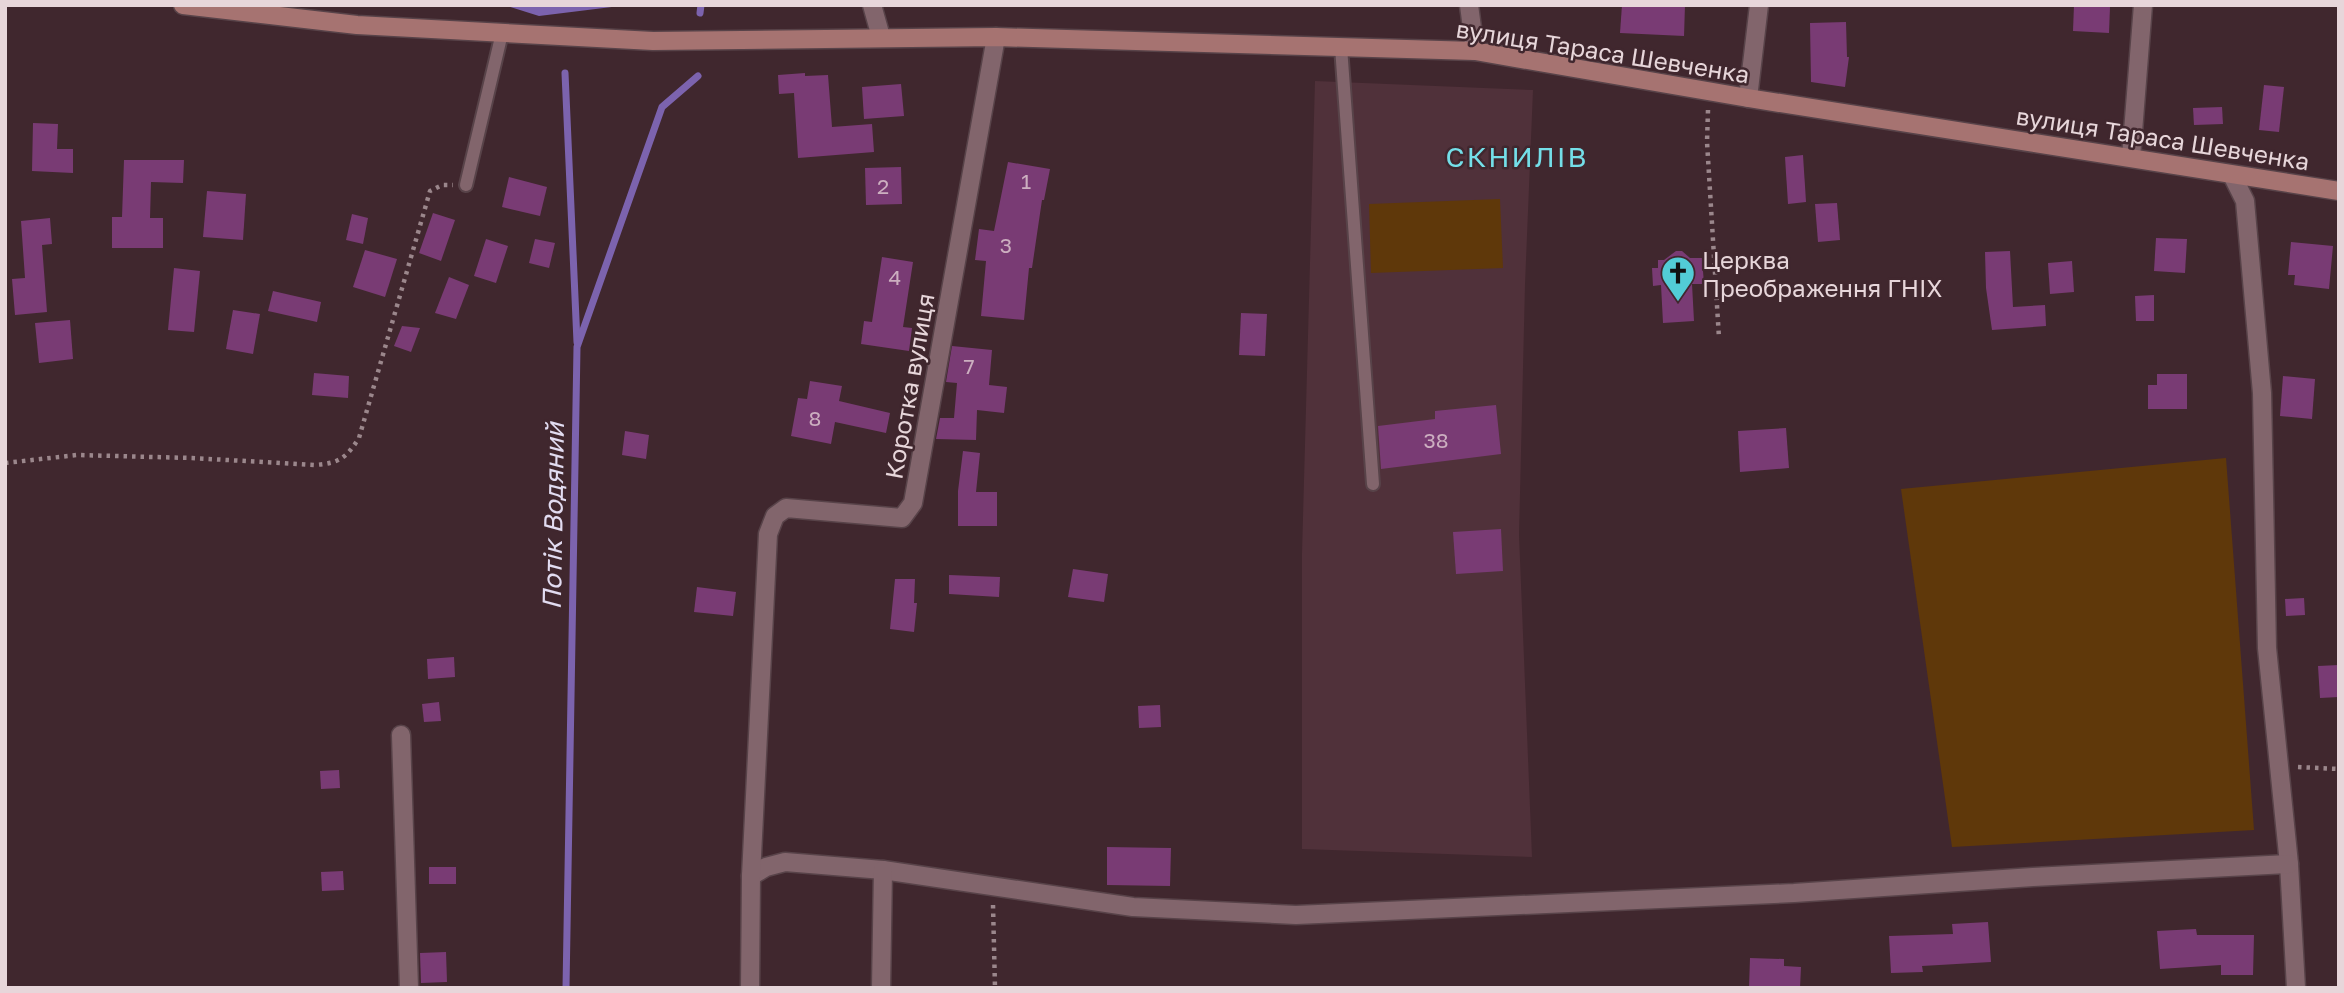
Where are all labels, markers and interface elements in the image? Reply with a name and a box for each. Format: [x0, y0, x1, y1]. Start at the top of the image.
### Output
street label: вулиця Тараса Шевченка [1454, 13, 1752, 89]
street label: вулиця Тараса Шевченка [2014, 100, 2312, 176]
district label: СКНИЛІВ [1446, 140, 1588, 173]
house number: 1 [1021, 168, 1031, 194]
house number: 2 [877, 173, 889, 199]
house number: 3 [1000, 232, 1012, 258]
place label: Церква Преображення ГНІХ [1702, 245, 1942, 302]
church icon: Церква Преображення ГНІХ [1659, 254, 1697, 303]
house number: 4 [889, 264, 901, 290]
street label: Коротка вулиця [878, 291, 940, 481]
house number: 7 [963, 353, 975, 379]
house number: 8 [809, 405, 821, 431]
water label: Потік Водяний [536, 420, 570, 610]
house number: 38 [1423, 427, 1449, 453]

